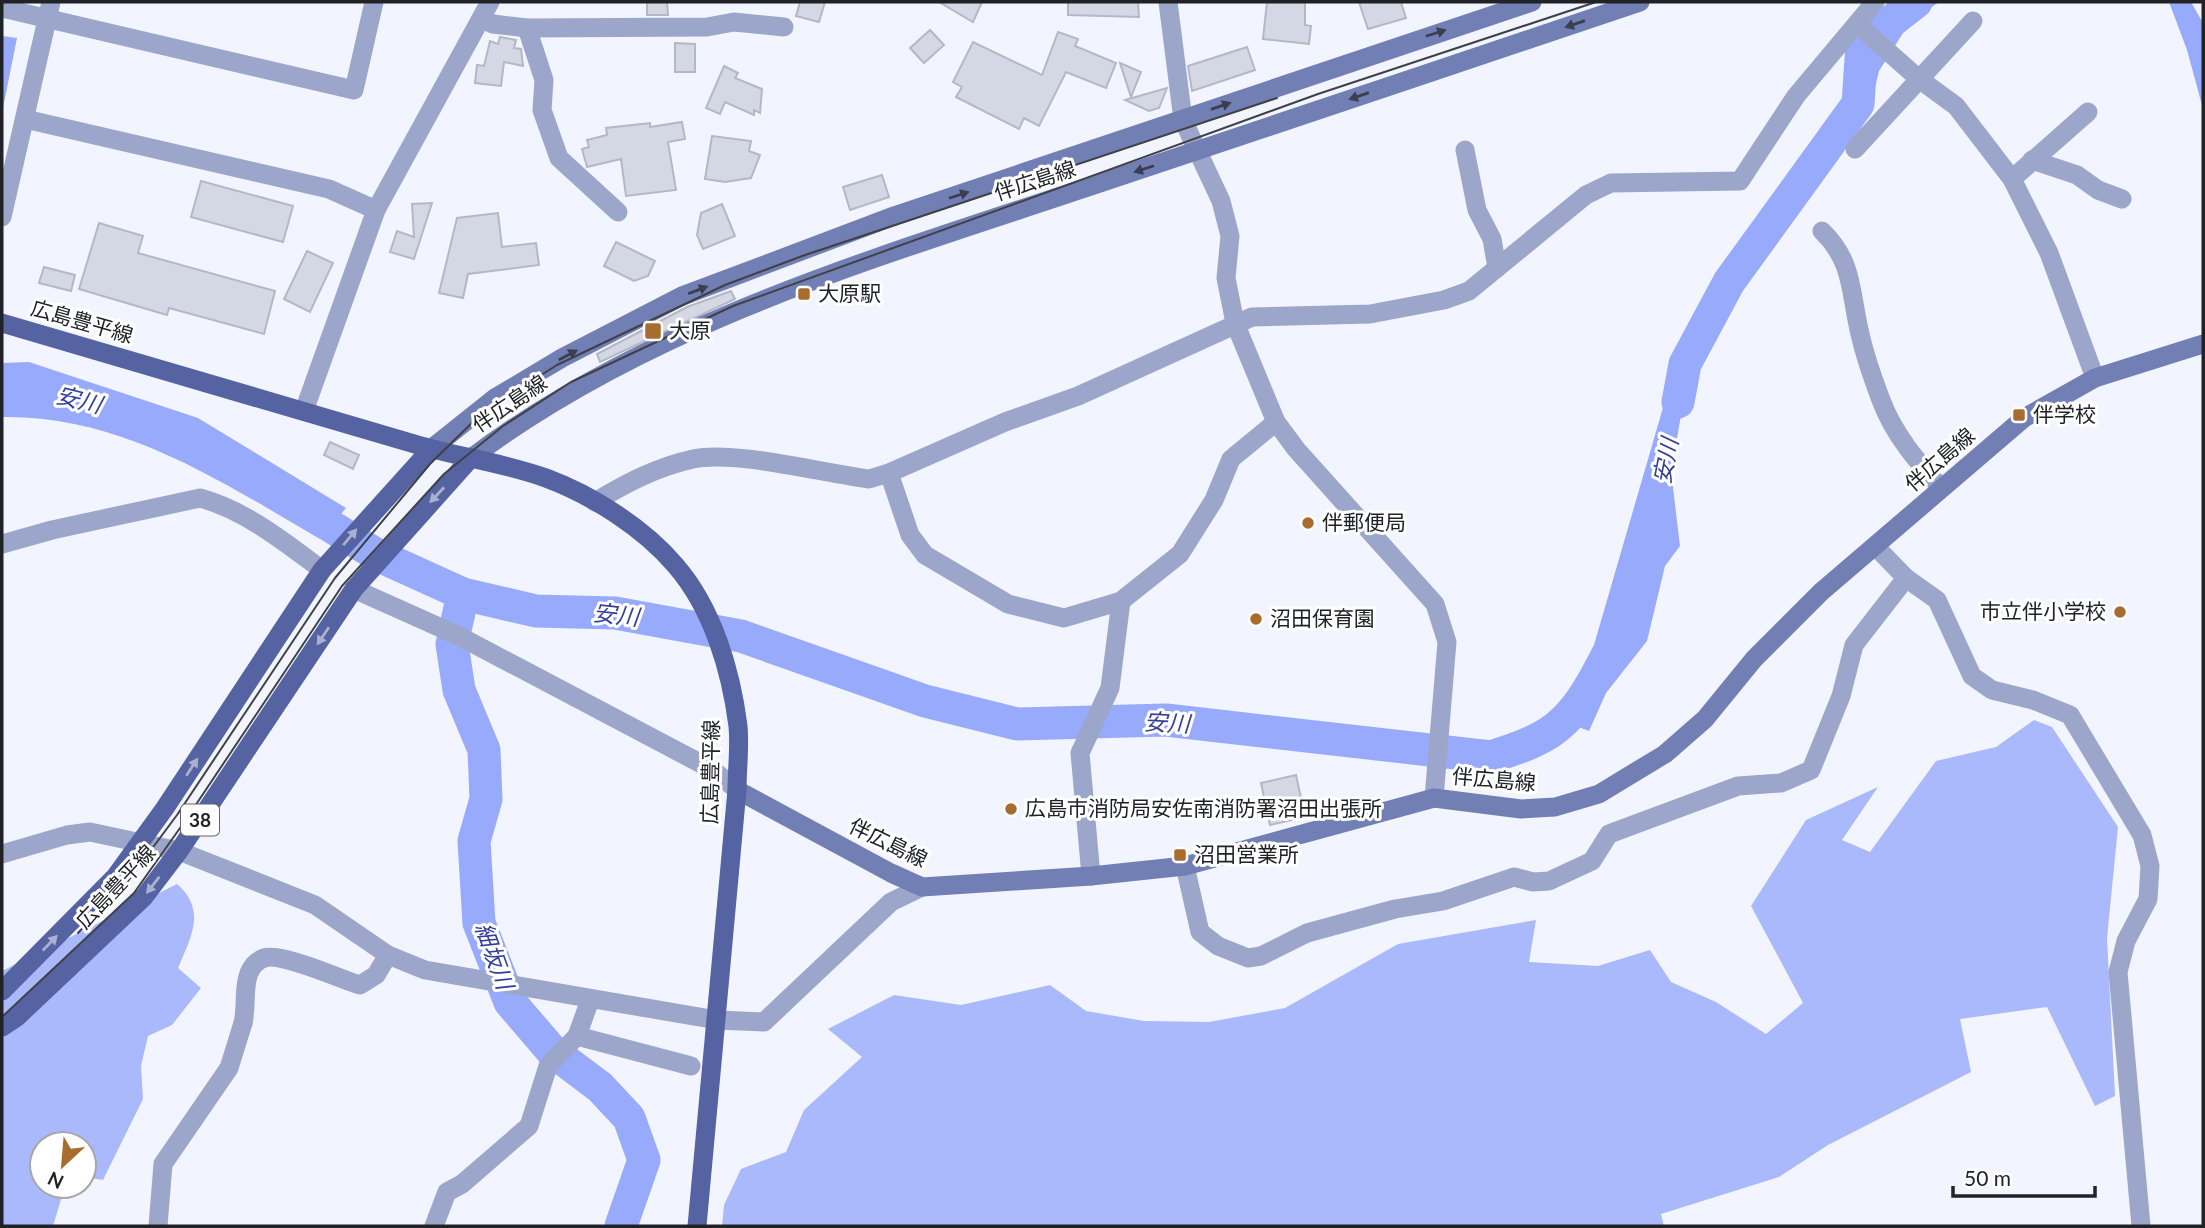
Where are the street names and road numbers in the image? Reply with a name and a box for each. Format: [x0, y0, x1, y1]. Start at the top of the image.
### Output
street label: 伴広島線 [991, 155, 1078, 204]
street label: 広島豊平線 [29, 294, 136, 347]
street label: 伴広島線 [467, 369, 551, 437]
street label: 伴広島線 [1899, 422, 1979, 496]
street label: 広島豊平線 [696, 719, 723, 825]
street label: 伴広島線 [1451, 762, 1537, 795]
road number: 38 [181, 804, 219, 835]
street label: 伴広島線 [845, 812, 932, 871]
street label: 広島豊平線 [70, 839, 160, 933]

